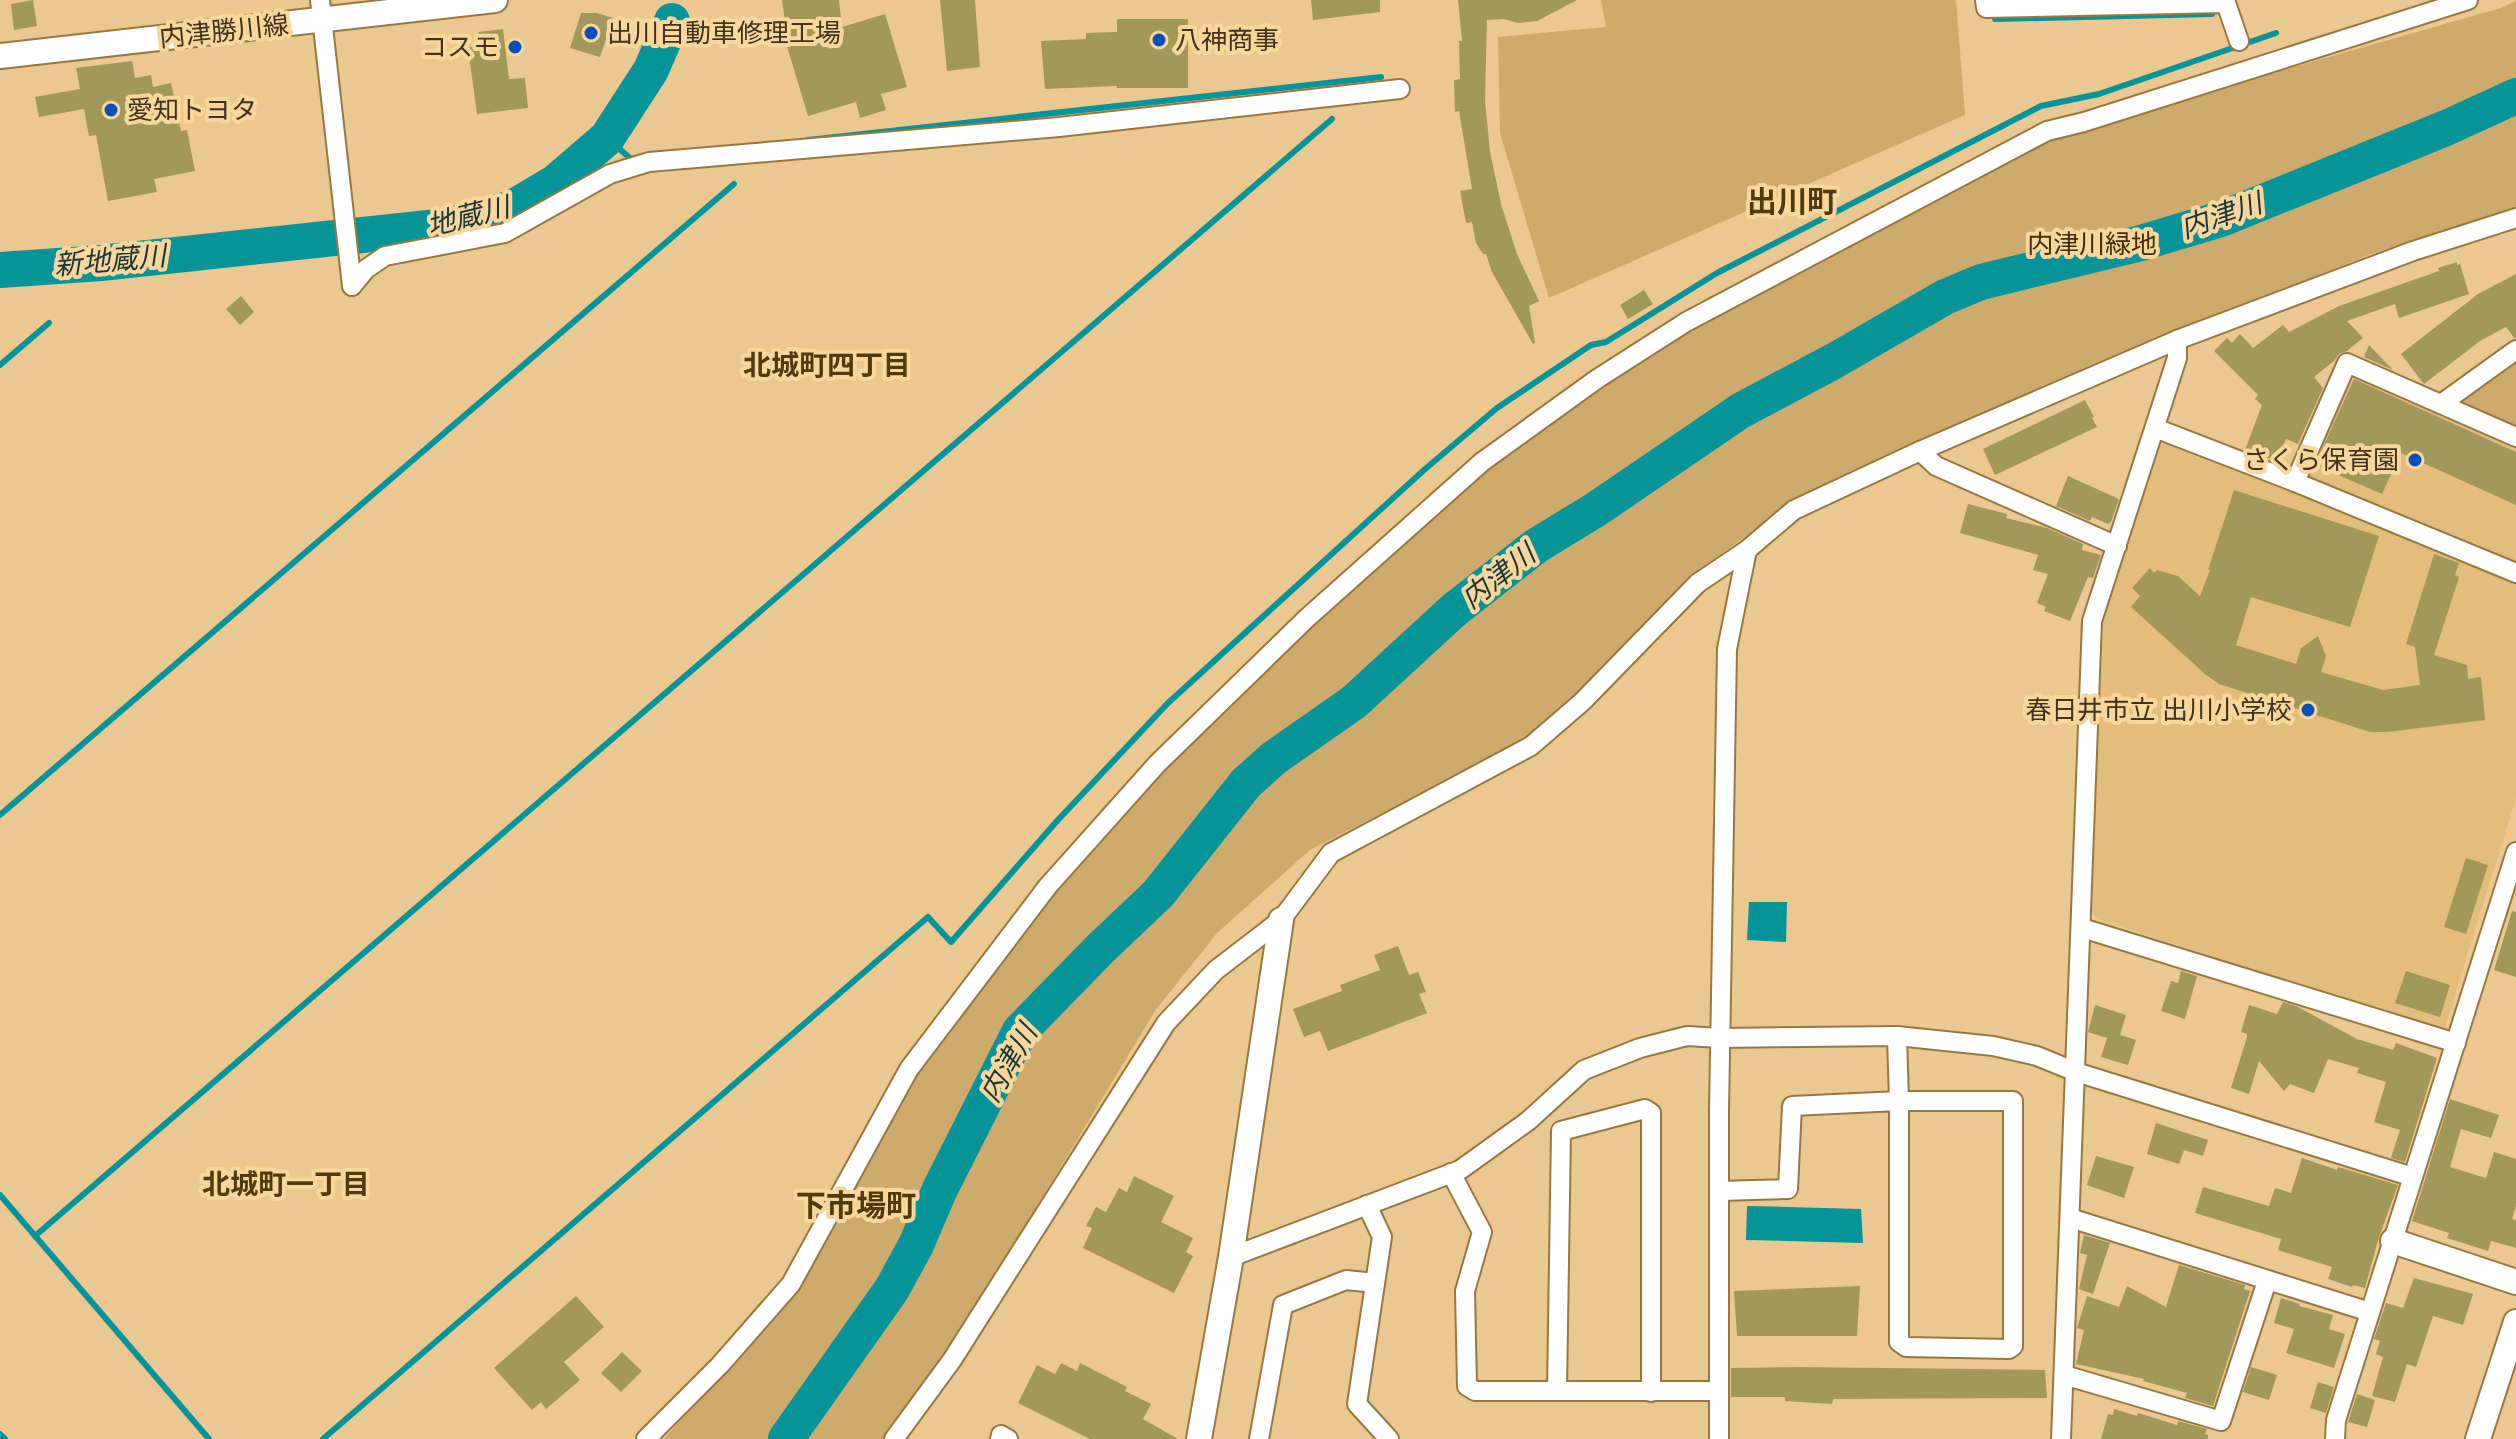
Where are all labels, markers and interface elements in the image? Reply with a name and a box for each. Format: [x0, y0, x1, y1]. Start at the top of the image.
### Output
street label: 内津勝川線 [158, 8, 290, 54]
place label: 出川自動車修理工場 [607, 17, 841, 49]
marker: 出川自動車修理工場 [582, 24, 600, 42]
place label: 八神商事 [1175, 24, 1279, 56]
place label: コスモ [421, 31, 499, 63]
marker: 八神商事 [1150, 31, 1168, 49]
marker: コスモ [506, 38, 524, 56]
place label: 愛知トヨタ [127, 94, 257, 126]
marker: 愛知トヨタ [102, 101, 120, 119]
district label: 出川町 [1747, 183, 1837, 220]
water label: 内津川 [2176, 184, 2269, 245]
water label: 地蔵川 [423, 189, 516, 243]
park label: 内津川緑地 [2027, 228, 2157, 260]
water label: 新地蔵川 [53, 238, 170, 282]
district label: 北城町四丁目 [743, 348, 911, 382]
place label: さくら保育園 [2243, 444, 2399, 476]
marker: さくら保育園 [2406, 451, 2424, 469]
water label: 内津川 [1454, 535, 1544, 615]
place label: 春日井市立 出川小学校 [2025, 694, 2292, 726]
marker: 春日井市立 出川小学校 [2299, 701, 2317, 719]
water label: 内津川 [972, 1016, 1045, 1108]
district label: 北城町一丁目 [202, 1167, 370, 1201]
district label: 下市場町 [796, 1187, 916, 1224]

